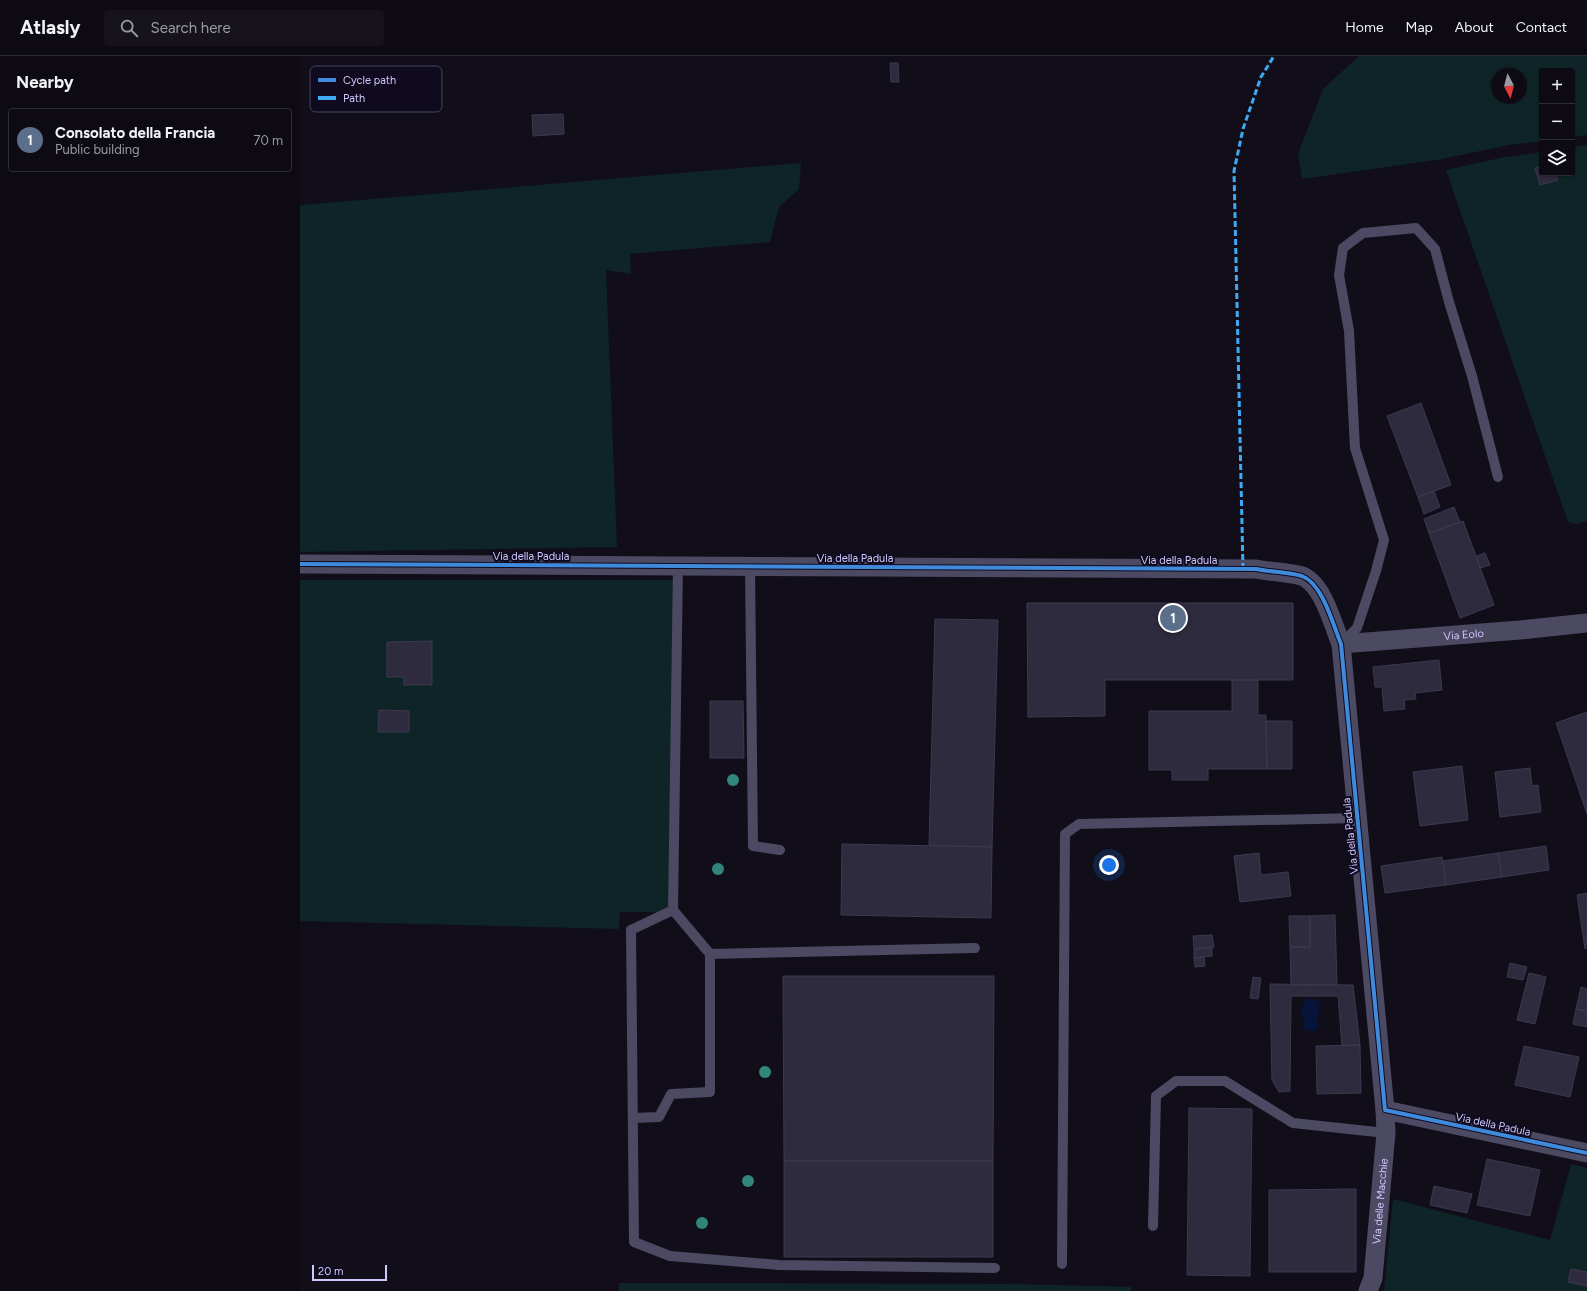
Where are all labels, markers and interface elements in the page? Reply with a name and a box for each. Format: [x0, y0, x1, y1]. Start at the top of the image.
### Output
search box [104, 10, 384, 46]
text: Atlasly [20, 16, 80, 39]
icon: search [118, 17, 140, 39]
text: Search here [150, 19, 231, 37]
text: Home [1345, 19, 1384, 36]
text: Map [1406, 19, 1433, 36]
text: About [1455, 19, 1494, 36]
text: Contact [1516, 19, 1567, 36]
legend [310, 66, 442, 112]
north arrow [1491, 68, 1527, 104]
map controls [1539, 68, 1575, 176]
button: + [1539, 68, 1575, 104]
text: Nearby [16, 72, 74, 92]
text: Cycle path [343, 74, 396, 87]
text: Path [343, 92, 365, 105]
button: − [1539, 104, 1575, 140]
text: Consolato della Francia [55, 124, 215, 142]
text: 1 [27, 133, 33, 148]
text: 70 m [253, 133, 283, 148]
button: layers [1539, 140, 1575, 176]
text: Public building [55, 142, 140, 157]
street label: Via della Padula [493, 550, 569, 563]
street label: Via della Padula [817, 552, 893, 565]
street label: Via della Padula [1141, 554, 1217, 567]
pin: 1 [1160, 603, 1186, 633]
street label: Via Eolo [1443, 627, 1484, 643]
street label: Via della Padula [1340, 797, 1361, 875]
your location [1099, 855, 1119, 875]
street label: Via della Padula [1454, 1110, 1532, 1139]
street label: Via delle Macchie [1370, 1158, 1391, 1245]
scale bar [312, 1263, 387, 1282]
text: 20 m [318, 1265, 343, 1278]

